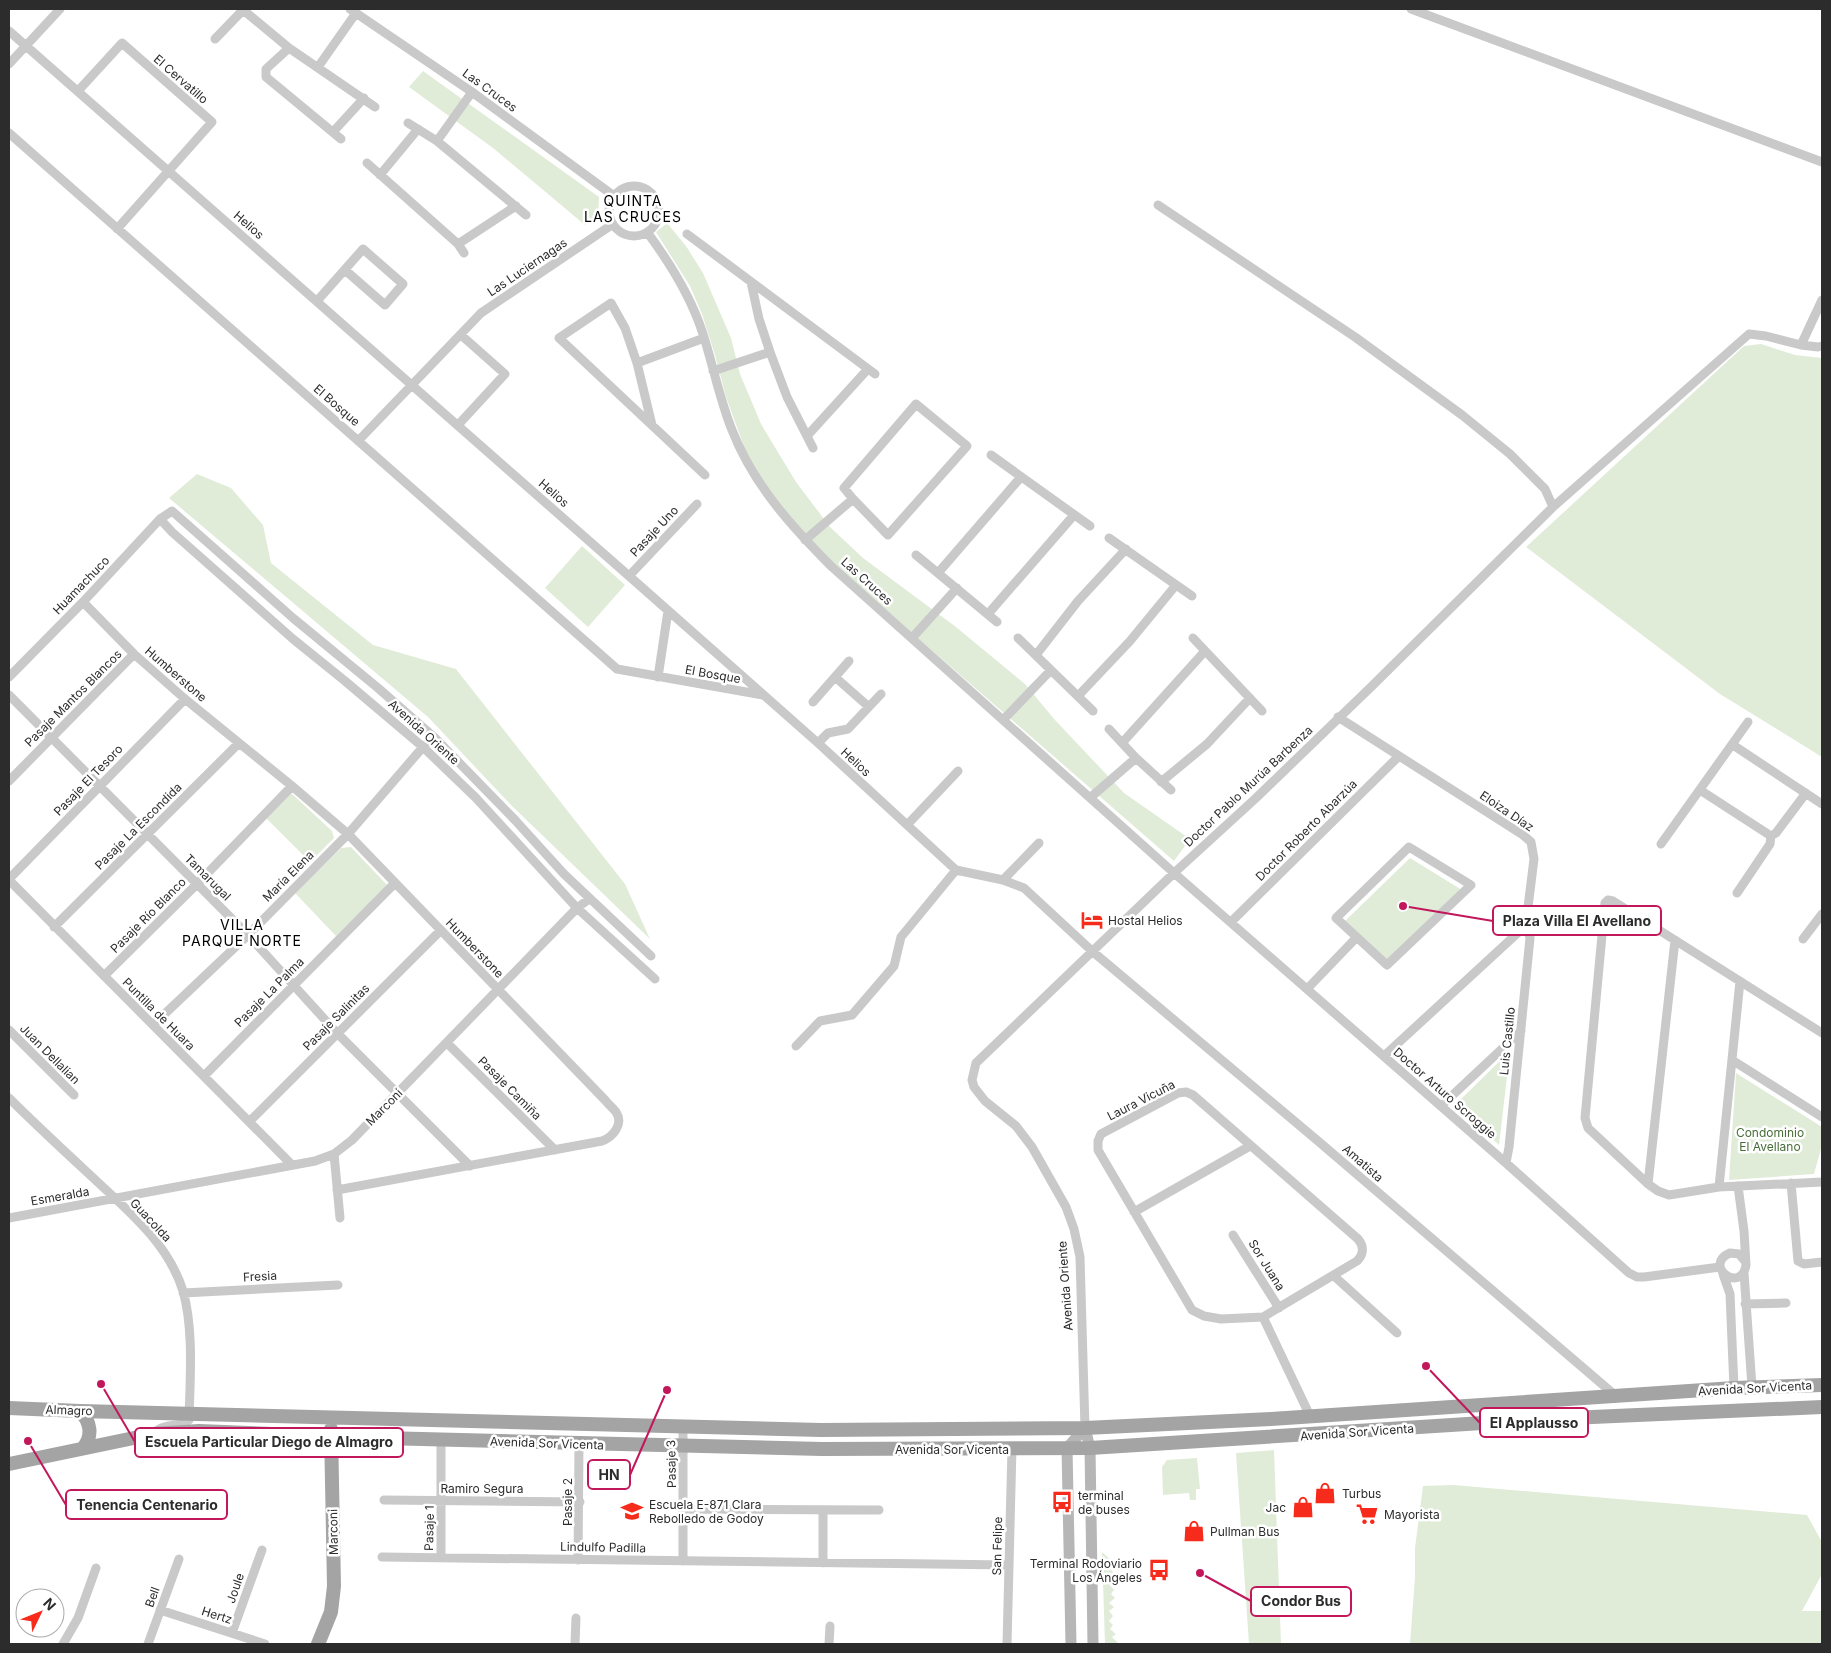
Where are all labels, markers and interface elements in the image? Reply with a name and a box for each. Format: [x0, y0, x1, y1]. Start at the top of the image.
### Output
street label: El Cervatillo [151, 51, 211, 107]
street label: Las Cruces [460, 65, 520, 115]
district label: QUINTA LAS CRUCES [584, 192, 682, 225]
street label: Helios [231, 208, 267, 242]
street label: Las Luciernagas [484, 235, 570, 299]
street label: El Bosque [311, 381, 363, 429]
street label: Helios [536, 476, 572, 510]
street label: Pasaje Uno [627, 502, 681, 560]
street label: Huamachuco [50, 553, 112, 617]
street label: Las Cruces [838, 554, 896, 608]
street label: Humberstone [142, 643, 210, 705]
street label: Pasaje Mantos Blancos [21, 646, 125, 750]
street label: El Bosque [684, 662, 742, 686]
street label: Avenida Oriente [385, 696, 463, 768]
street label: Doctor Pablo Murúa Barbenza [1181, 722, 1315, 850]
street label: Pasaje El Tesoro [50, 741, 126, 819]
street label: Helios [838, 744, 874, 780]
street label: Doctor Roberto Abarzúa [1252, 776, 1360, 884]
street label: Pasaje La Escondida [91, 779, 185, 873]
street label: Eloiza Díaz [1477, 787, 1537, 835]
street label: María Elena [259, 847, 317, 905]
street label: Tamarugal [182, 851, 234, 903]
street label: Pasaje Río Blanco [107, 874, 189, 956]
callout: Plaza Villa El Avellano [1493, 906, 1661, 935]
hotel icon: Hostal Helios [1079, 907, 1105, 933]
text: Plaza Villa El Avellano [1503, 912, 1652, 929]
place label: Hostal Helios [1108, 913, 1183, 928]
street label: Humberstone [443, 915, 507, 981]
district label: VILLA PARQUE NORTE [182, 916, 302, 949]
street label: Pasaje La Palma [231, 954, 307, 1030]
street label: Puntilla de Huara [120, 975, 198, 1053]
street label: Pasaje Salinitas [300, 981, 372, 1053]
street label: Luis Castillo [1496, 1006, 1518, 1076]
street label: Juan Dellalian [17, 1021, 83, 1087]
street label: Doctor Arturo Scroggie [1391, 1044, 1499, 1142]
street label: Pasaje Camiña [475, 1053, 545, 1123]
street label: Laura Vicuña [1105, 1076, 1177, 1124]
street label: Marconi [362, 1085, 406, 1129]
park label: Condominio El Avellano [1736, 1125, 1804, 1154]
street label: Amatista [1339, 1141, 1387, 1185]
street label: Esmeralda [29, 1183, 91, 1209]
street label: Guacolda [127, 1195, 175, 1245]
street label: Sor Juana [1245, 1237, 1289, 1293]
street label: Avenida Oriente [1054, 1241, 1076, 1331]
street label: Fresia [243, 1268, 277, 1284]
street label: Avenida Sor Vicenta [1698, 1378, 1812, 1398]
street label: Almagro [45, 1402, 93, 1418]
callout: El Applausso [1480, 1408, 1588, 1437]
text: El Applausso [1490, 1414, 1579, 1431]
street label: Avenida Sor Vicenta [1300, 1421, 1414, 1443]
callout: Escuela Particular Diego de Almagro [135, 1428, 403, 1457]
text: Escuela Particular Diego de Almagro [145, 1433, 393, 1450]
street label: Avenida Sor Vicenta [490, 1434, 604, 1452]
street label: Pasaje 3 [663, 1440, 679, 1488]
street label: Avenida Sor Vicenta [895, 1442, 1009, 1457]
callout: HN [588, 1460, 630, 1489]
text: HN [598, 1466, 620, 1483]
street label: Pasaje 2 [560, 1478, 575, 1526]
shop icon: Turbus [1312, 1480, 1338, 1506]
street label: Ramiro Segura [440, 1481, 524, 1496]
place label: Turbus [1342, 1486, 1381, 1501]
place label: terminal de buses [1078, 1488, 1130, 1517]
bus stop icon: terminal de buses [1049, 1489, 1075, 1515]
callout: Tenencia Centenario [66, 1490, 227, 1519]
shop icon: Jac [1290, 1494, 1316, 1520]
text: Tenencia Centenario [76, 1496, 218, 1513]
place label: Escuela E-871 Clara Rebolledo de Godoy [649, 1497, 764, 1526]
school or university icon: Escuela E-871 Clara Rebolledo de Godoy [619, 1498, 645, 1524]
place label: Jac [1266, 1500, 1286, 1515]
supermarket icon: Mayorista [1354, 1501, 1380, 1527]
street label: Pasaje 1 [421, 1505, 437, 1551]
place label: Mayorista [1384, 1507, 1440, 1522]
street label: Marconi [325, 1509, 341, 1555]
street label: San Felipe [989, 1517, 1005, 1575]
shop icon: Pullman Bus [1181, 1518, 1207, 1544]
place label: Pullman Bus [1210, 1524, 1280, 1539]
street label: Lindulfo Padilla [560, 1539, 646, 1555]
place label: Terminal Rodoviario Los Ángeles [1030, 1556, 1142, 1585]
bus stop icon: Terminal Rodoviario Los Ángeles [1146, 1557, 1172, 1583]
street label: Joule [223, 1571, 247, 1605]
street label: Bell [141, 1585, 163, 1609]
callout: Condor Bus [1251, 1587, 1351, 1616]
north arrow [15, 1588, 65, 1638]
text: Condor Bus [1261, 1592, 1341, 1609]
text: N [40, 1594, 60, 1613]
street label: Hertz [200, 1603, 234, 1627]

